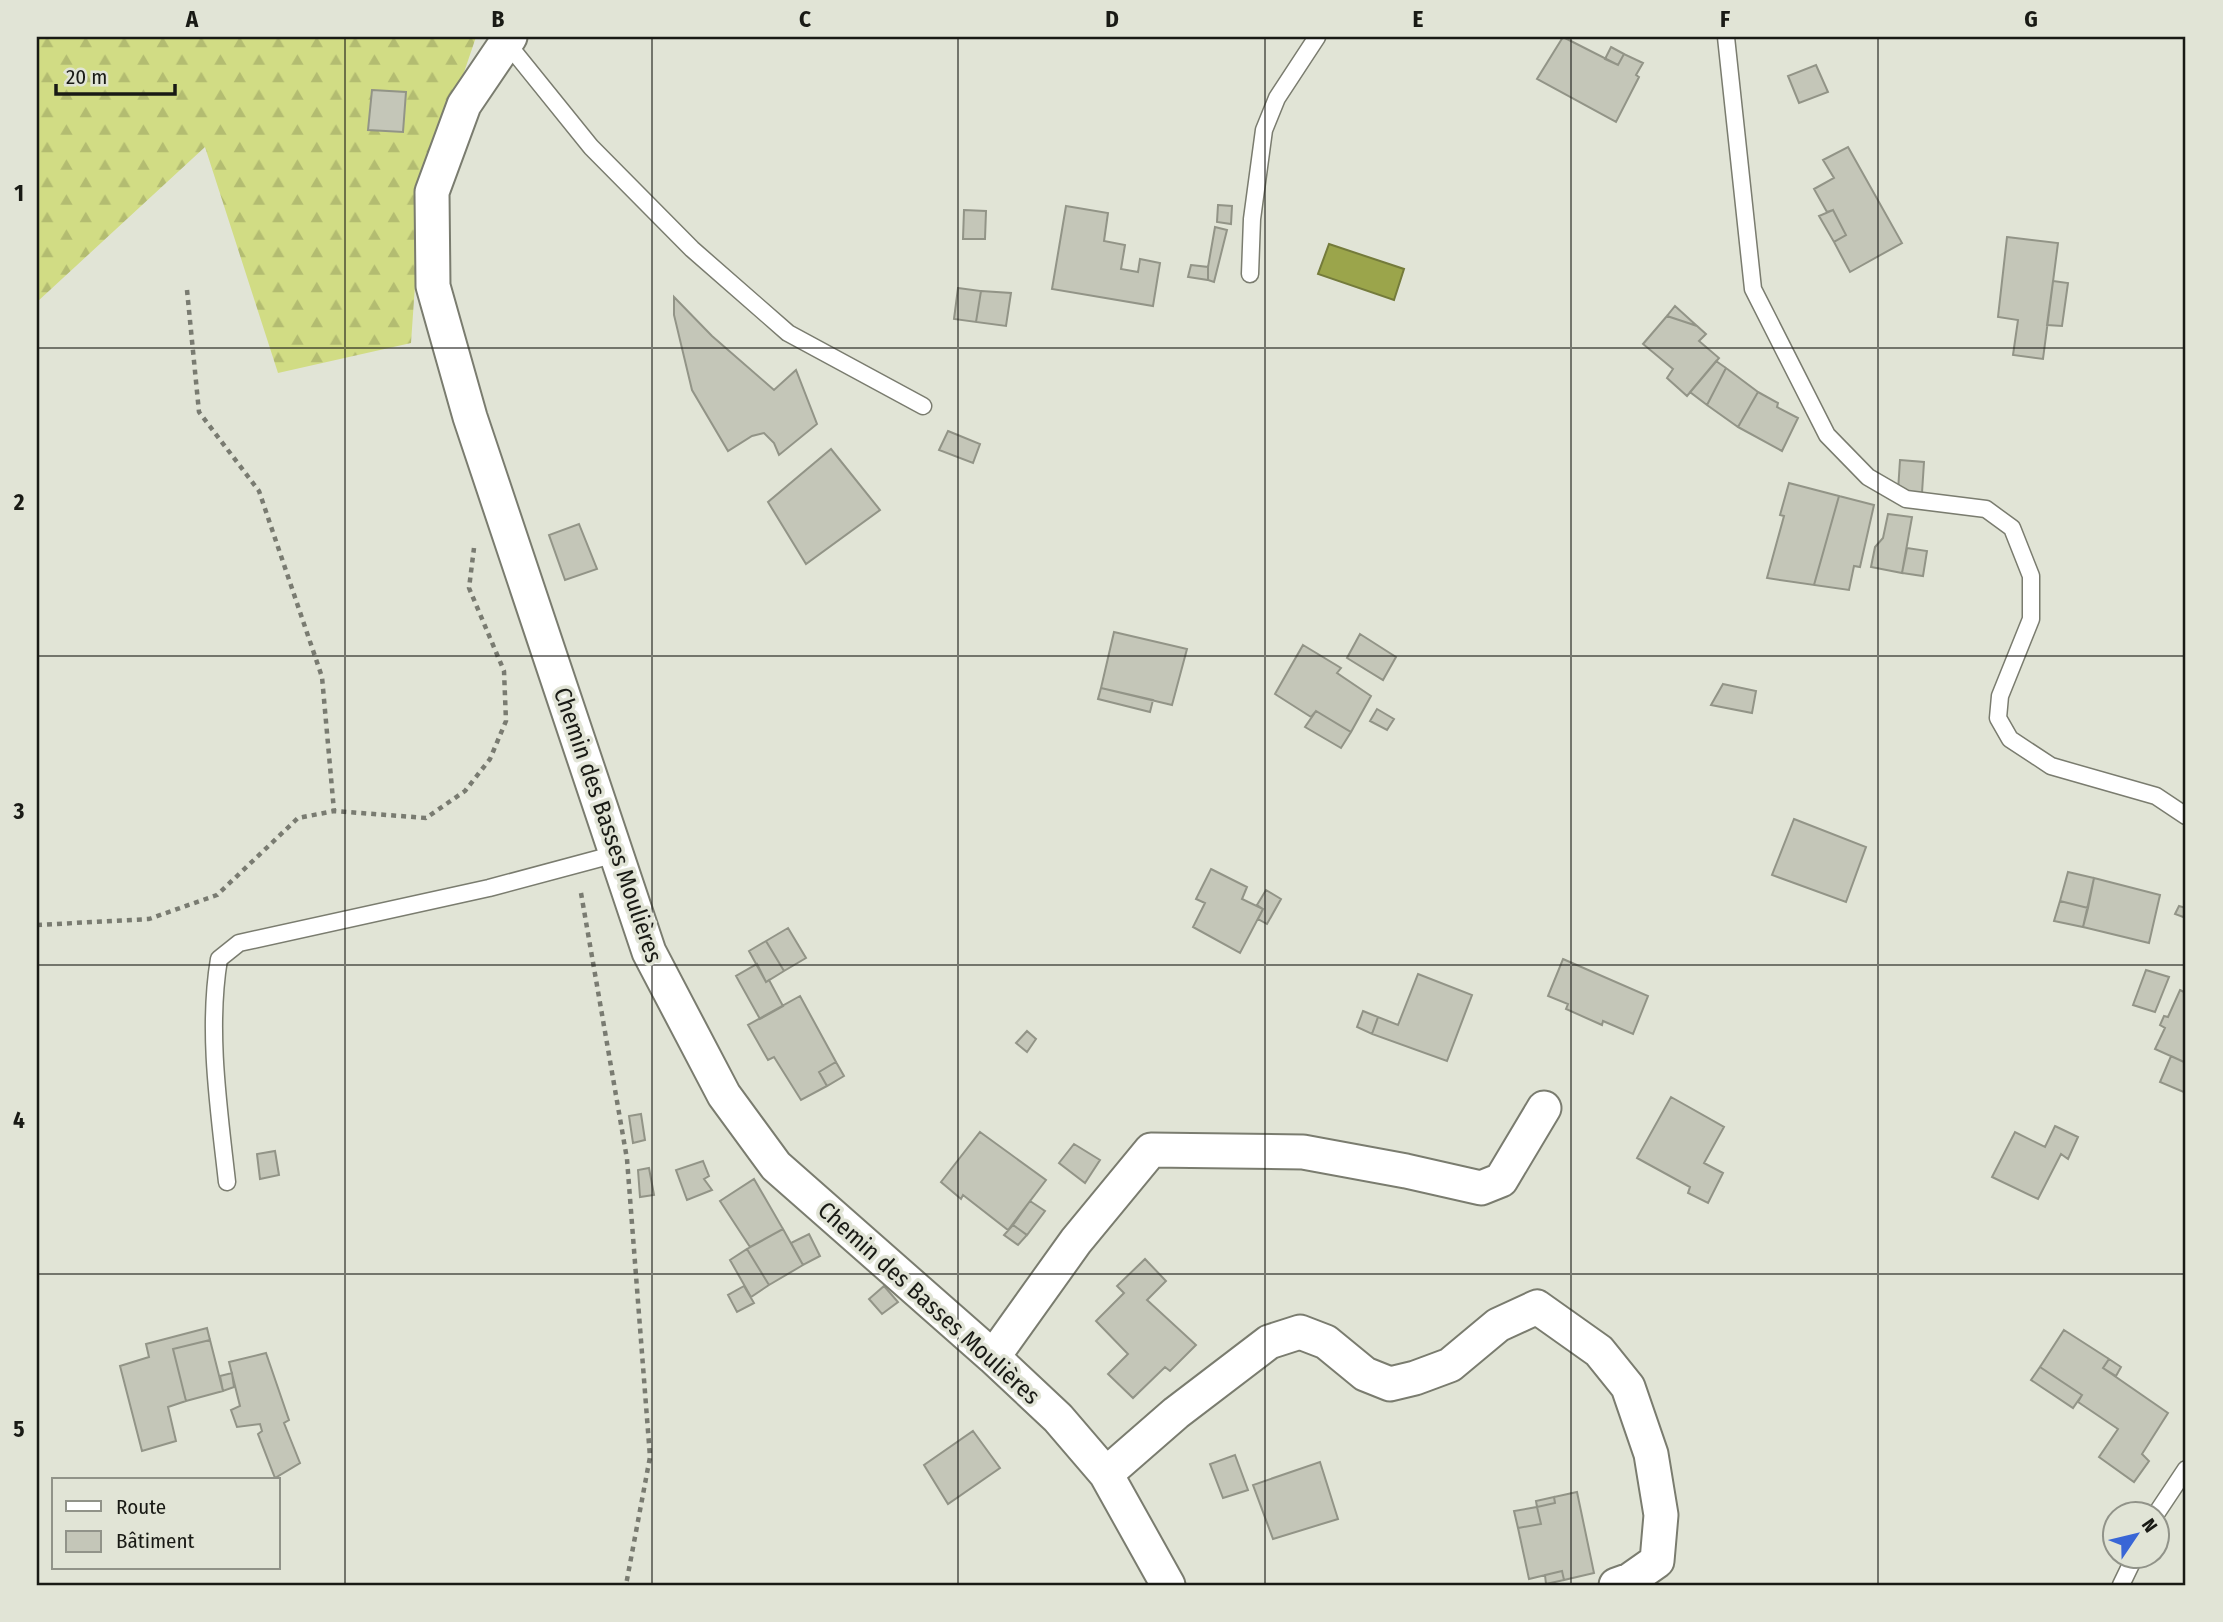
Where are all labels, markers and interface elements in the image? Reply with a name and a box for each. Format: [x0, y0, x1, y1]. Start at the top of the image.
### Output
text: A [185, 5, 199, 33]
text: B [492, 5, 505, 33]
text: C [799, 5, 811, 33]
text: D [1105, 5, 1119, 33]
text: E [1413, 5, 1424, 33]
text: F [1720, 5, 1730, 33]
text: G [2024, 5, 2038, 33]
scale bar [56, 52, 175, 96]
text: 20 m [66, 64, 107, 90]
text: 1 [14, 179, 24, 207]
text: 2 [13, 488, 25, 516]
street label: Chemin des Basses Moulières [548, 684, 668, 966]
text: 3 [13, 797, 25, 825]
text: 4 [13, 1106, 25, 1134]
street label: Chemin des Basses Moulières [812, 1196, 1046, 1410]
text: 5 [13, 1415, 25, 1443]
legend [52, 1478, 280, 1570]
text: Route [116, 1494, 166, 1520]
north arrow [2100, 1500, 2170, 1570]
text: N [2137, 1514, 2162, 1537]
text: Bâtiment [116, 1528, 195, 1554]

